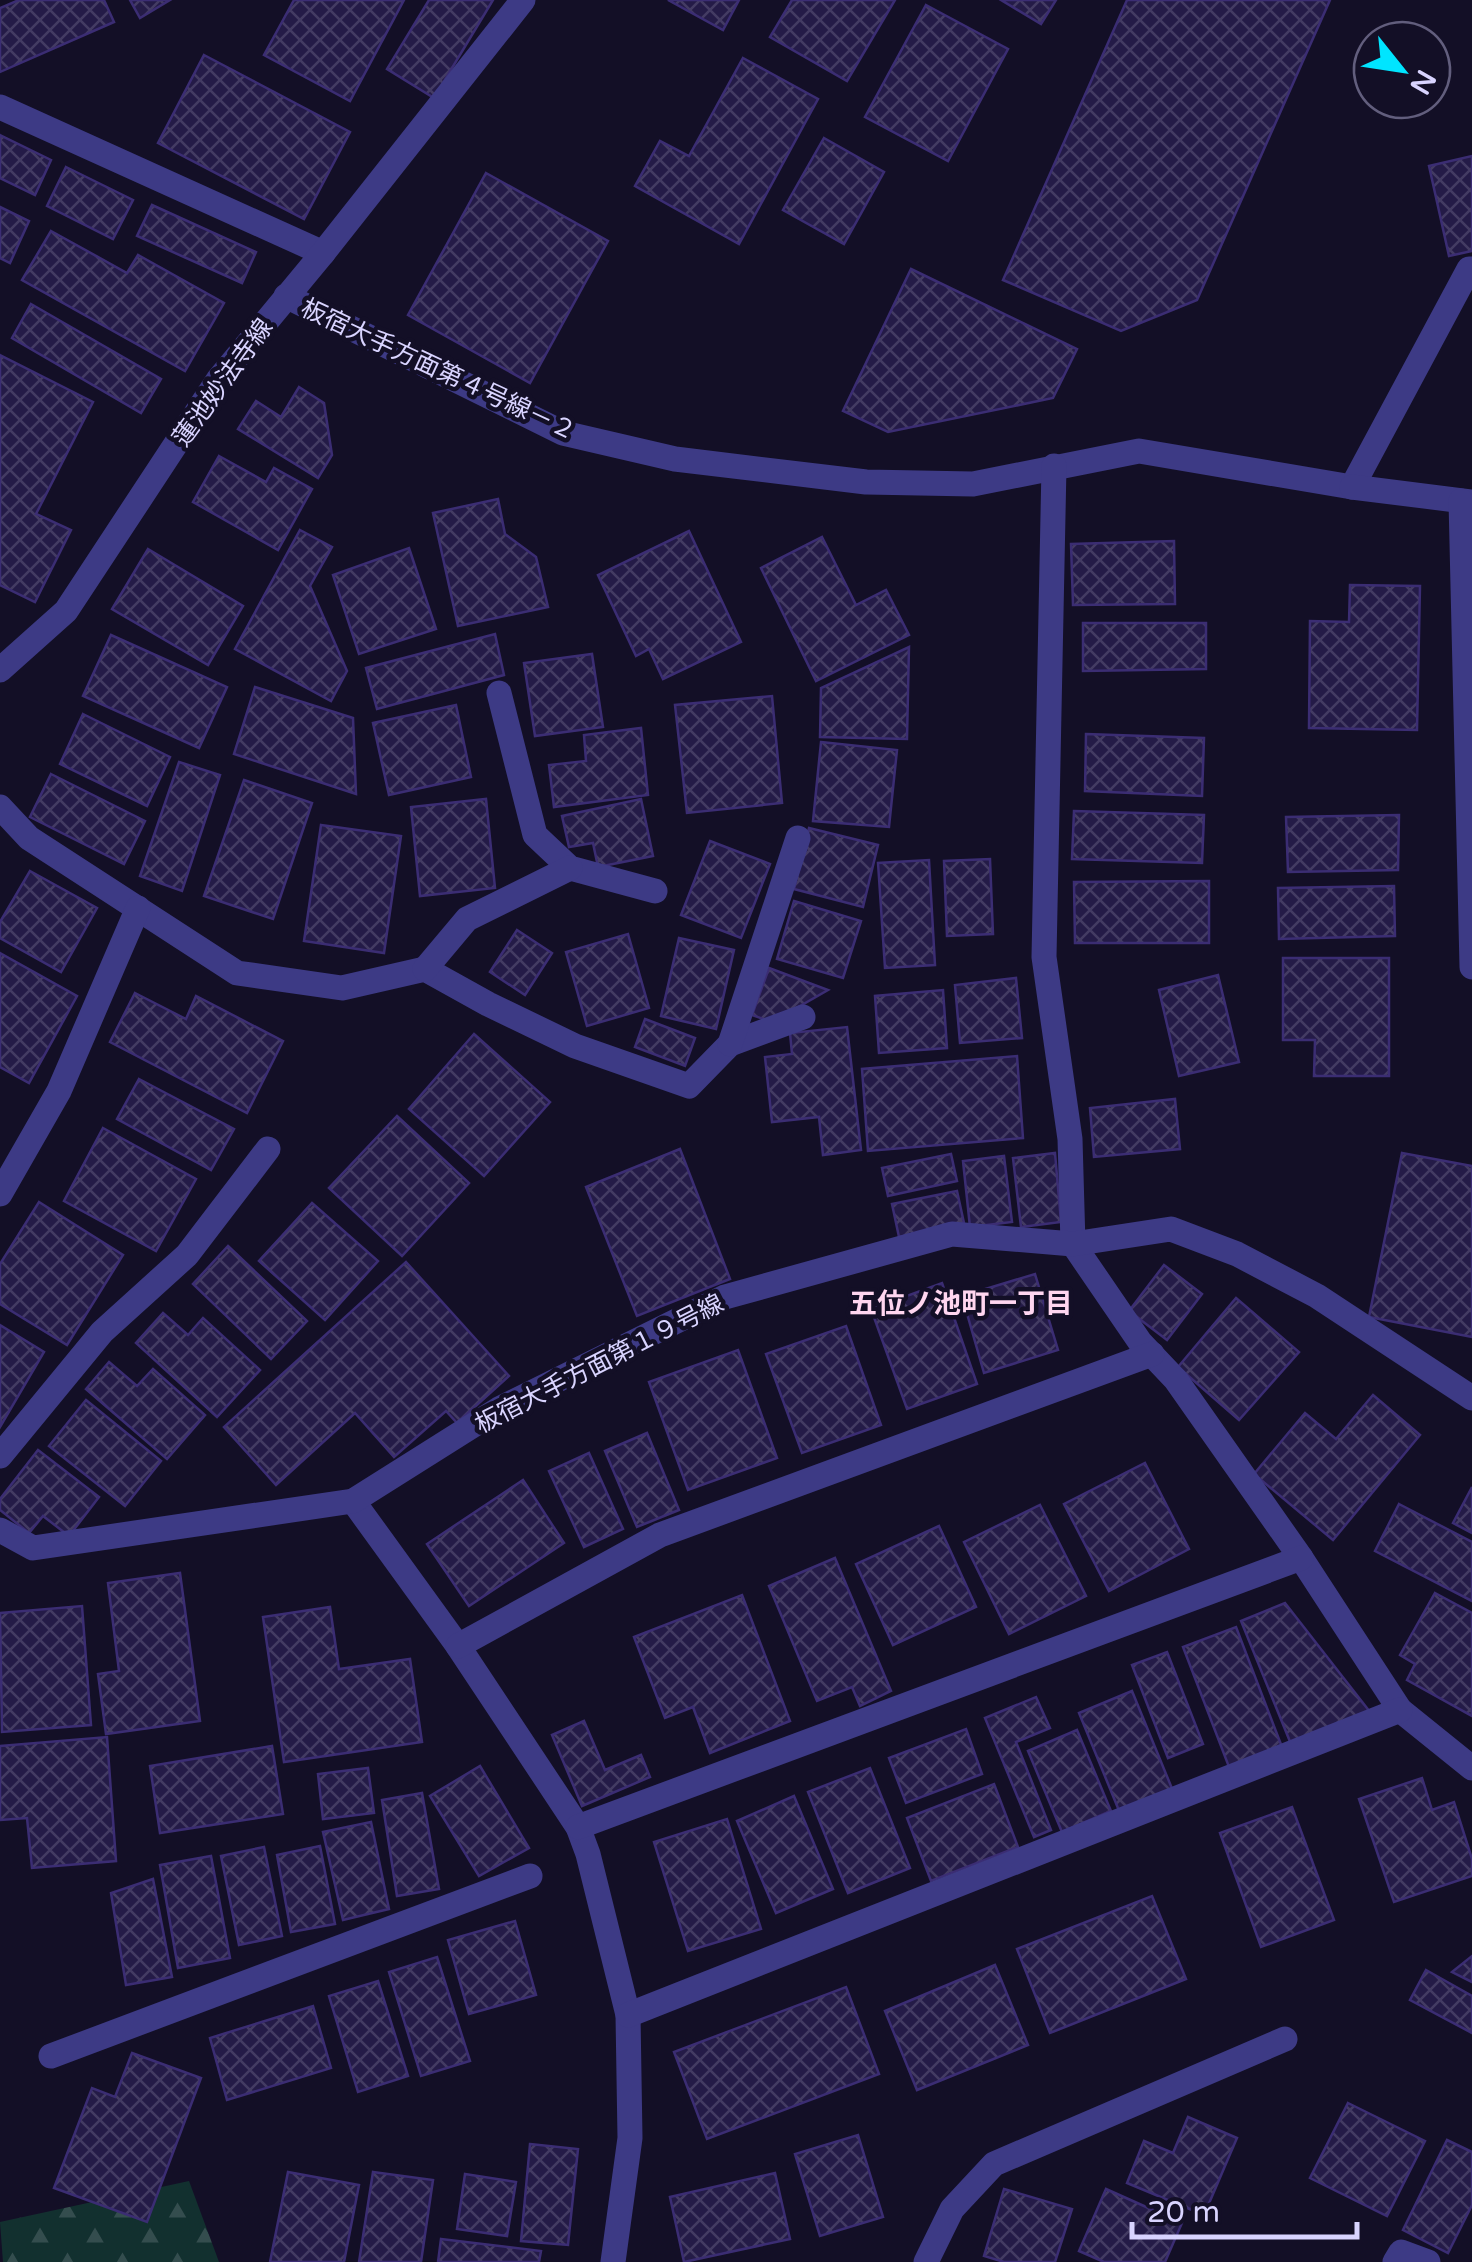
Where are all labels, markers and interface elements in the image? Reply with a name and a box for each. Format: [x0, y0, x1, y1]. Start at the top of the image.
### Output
north arrow [1352, 20, 1452, 120]
text: N [1402, 64, 1443, 100]
street label: 板宿大手方面第４号線－２ [296, 293, 581, 447]
street label: 蓮池妙法寺線 [167, 313, 279, 452]
district label: 五位ノ池町一丁目 [849, 1287, 1073, 1321]
street label: 板宿大手方面第１９号線 [470, 1288, 729, 1440]
scale bar [1132, 2177, 1357, 2239]
text: 20 m [1147, 2194, 1220, 2231]

